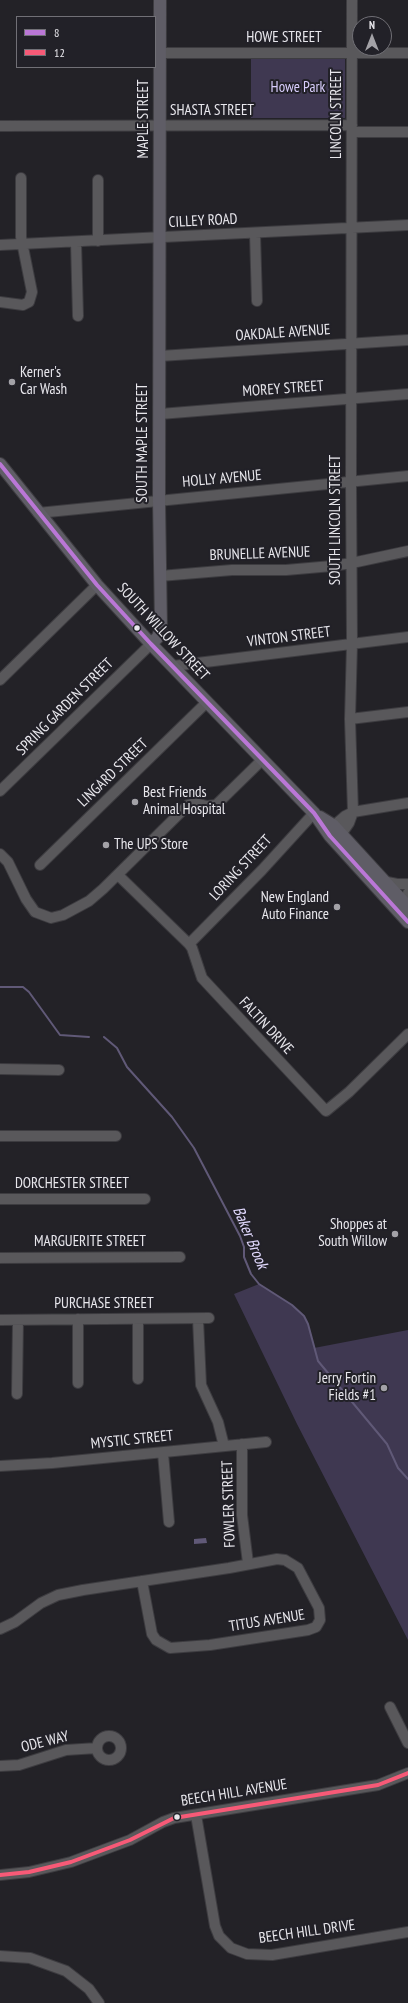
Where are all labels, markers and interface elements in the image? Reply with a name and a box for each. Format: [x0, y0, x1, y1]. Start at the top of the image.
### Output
legend [16, 16, 156, 68]
north arrow [352, 16, 392, 56]
text: N [369, 18, 375, 32]
text: 8 [54, 25, 59, 40]
street label: HOWE STREET [246, 29, 322, 47]
text: 12 [54, 45, 65, 60]
street label: LINCOLN STREET [328, 69, 346, 159]
street label: MAPLE STREET [135, 79, 153, 159]
park label: Howe Park [271, 79, 325, 97]
street label: SHASTA STREET [170, 102, 254, 120]
street label: CILLEY ROAD [168, 210, 238, 232]
street label: OAKDALE AVENUE [235, 321, 331, 345]
place label: Kerner's Car Wash [20, 364, 67, 399]
marker: Kerner's Car Wash [7, 377, 17, 387]
street label: MOREY STREET [242, 377, 324, 401]
street label: SOUTH MAPLE STREET [134, 383, 152, 503]
street label: SOUTH LINCOLN STREET [327, 455, 345, 585]
street label: HOLLY AVENUE [182, 467, 262, 491]
street label: BRUNELLE AVENUE [209, 543, 311, 565]
street label: SOUTH WILLOW STREET [113, 580, 213, 684]
unlabelled marker [132, 623, 142, 633]
street label: VINTON STREET [246, 623, 332, 651]
street label: SPRING GARDEN STREET [13, 655, 117, 759]
street label: LINGARD STREET [74, 735, 152, 811]
place label: Best Friends Animal Hospital [143, 784, 225, 819]
marker: Best Friends Animal Hospital [130, 797, 140, 807]
street label: LORING STREET [206, 832, 276, 904]
place label: The UPS Store [114, 836, 188, 854]
marker: The UPS Store [101, 840, 111, 850]
place label: New England Auto Finance [261, 889, 329, 924]
marker: New England Auto Finance [332, 902, 342, 912]
street label: FALTIN DRIVE [235, 994, 297, 1058]
street label: DORCHESTER STREET [15, 1175, 129, 1193]
water label: Baker Brook [228, 1204, 272, 1272]
place label: Shoppes at South Willow [318, 1216, 387, 1251]
marker: Shoppes at South Willow [390, 1229, 400, 1239]
street label: MARGUERITE STREET [34, 1233, 146, 1251]
street label: PURCHASE STREET [54, 1295, 154, 1313]
place label: Jerry Fortin Fields #1 [318, 1370, 376, 1405]
marker: Jerry Fortin Fields #1 [379, 1383, 389, 1393]
street label: MYSTIC STREET [90, 1427, 174, 1453]
street label: FOWLER STREET [218, 1460, 240, 1548]
street label: TITUS AVENUE [228, 1606, 306, 1636]
street label: ODE WAY [19, 1727, 71, 1757]
street label: BEECH HILL AVENUE [180, 1776, 288, 1810]
unlabelled marker [172, 1812, 182, 1822]
street label: BEECH HILL DRIVE [258, 1916, 356, 1948]

